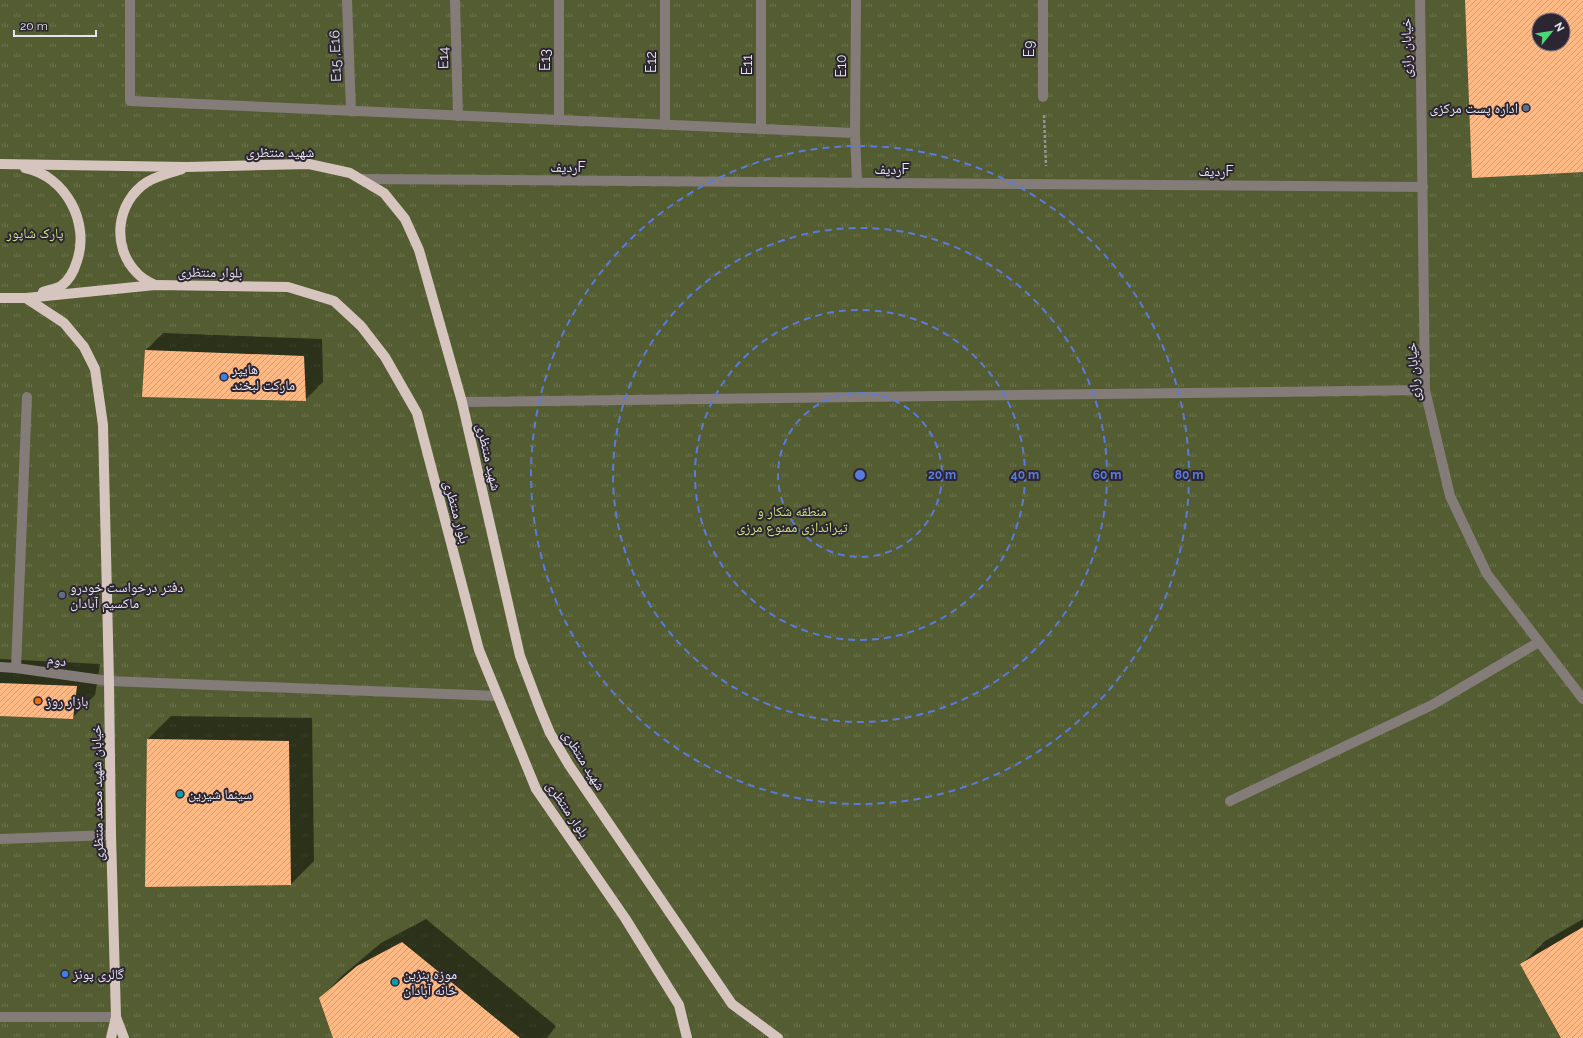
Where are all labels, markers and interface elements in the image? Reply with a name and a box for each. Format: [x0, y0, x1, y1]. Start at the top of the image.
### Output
scale bar [14, 12, 96, 38]
north arrow [1531, 12, 1571, 52]
street label: خیابان رازی [1397, 18, 1416, 78]
text: 20 m [20, 19, 48, 33]
text: N [1551, 20, 1567, 34]
street label: E15 ,E16 [326, 30, 344, 82]
street label: E9 [1021, 41, 1037, 57]
street label: E14 [435, 46, 451, 69]
street label: E13 [537, 49, 553, 71]
street label: E12 [643, 51, 659, 73]
street label: E10 [833, 54, 849, 78]
street label: E11 [739, 55, 755, 75]
place label: اداره پست مرکزی [1430, 100, 1518, 117]
marker: اداره پست مرکزی [1521, 103, 1531, 113]
street label: شهید منتظری [246, 144, 314, 161]
street label: ردیفF [550, 159, 586, 176]
street label: ردیفF [874, 161, 910, 178]
street label: ردیفF [1198, 163, 1234, 180]
park label: پارک شاپور [6, 225, 64, 242]
street label: بلوار منتظری [177, 263, 243, 282]
street label: خیابان رازی [1403, 342, 1424, 402]
place label: هایپر مارکت لبخند [231, 361, 295, 394]
marker: هایپر مارکت لبخند [219, 372, 229, 382]
street label: شهید منتظری [473, 422, 504, 492]
centre of rings [853, 468, 867, 482]
text: 20 m [928, 468, 956, 482]
text: 40 m [1011, 468, 1039, 482]
text: 60 m [1093, 468, 1121, 482]
text: 80 m [1175, 468, 1203, 482]
street label: بلوار منتظری [440, 479, 473, 546]
park label: منطقه شکار و تیراندازی ممنوع مرزی [736, 503, 848, 537]
place label: دفتر درخواست خودرو ماکسیم آبادان [70, 579, 184, 613]
marker: دفتر درخواست خودرو ماکسیم آبادان [57, 590, 67, 600]
street label: دوم [46, 651, 68, 671]
place label: بازار روز [45, 693, 89, 710]
marker: بازار روز [33, 696, 43, 706]
street label: خیابان شهید محمد منتظری [88, 724, 107, 862]
street label: شهید منتظری [558, 727, 609, 794]
street label: بلوار منتظری [542, 778, 593, 841]
place label: سینما شیرین [188, 786, 252, 803]
marker: سینما شیرین [175, 789, 185, 799]
place label: گالری پونز [72, 966, 124, 983]
place label: موزه بنزین خانه آبادان [403, 966, 457, 999]
marker: گالری پونز [60, 969, 70, 979]
marker: موزه بنزین خانه آبادان [390, 977, 400, 987]

